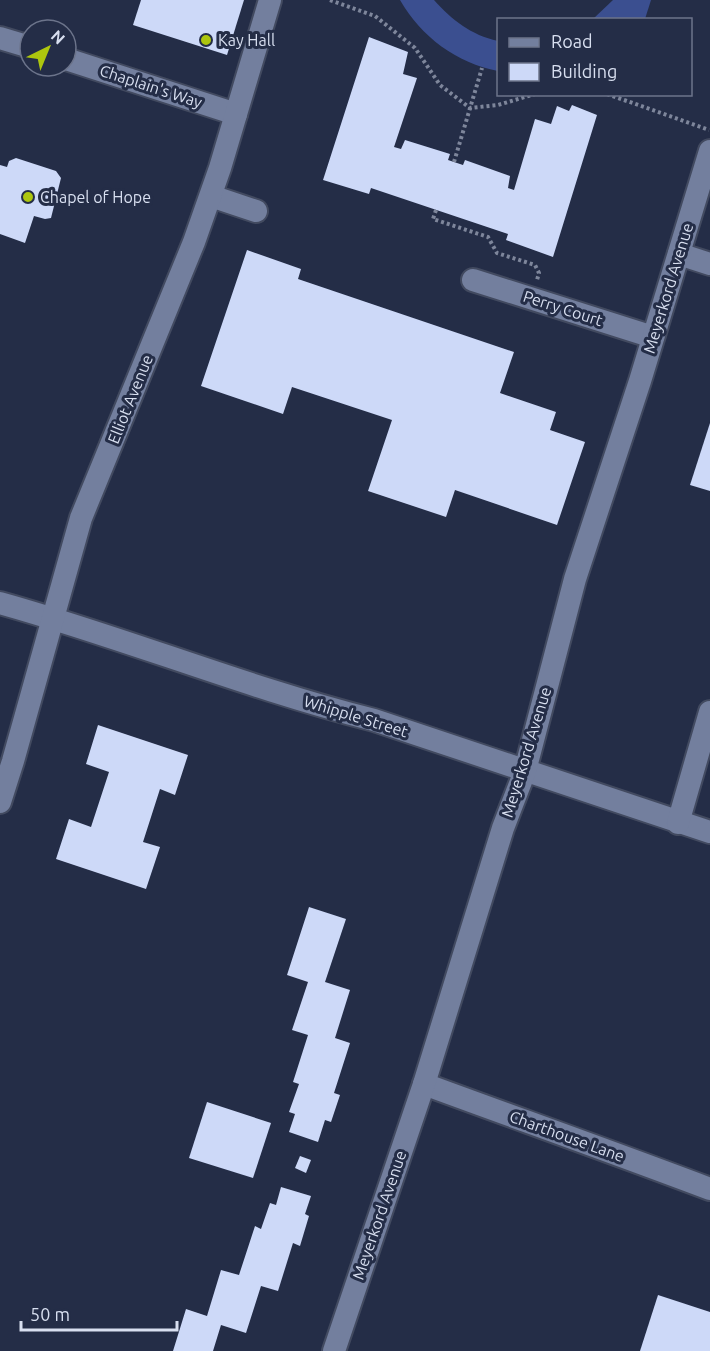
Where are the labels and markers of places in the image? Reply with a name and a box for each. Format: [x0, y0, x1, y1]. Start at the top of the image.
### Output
place label: Kay Hall [218, 31, 275, 49]
marker: Kay Hall [199, 33, 213, 47]
place label: Chapel of Hope [40, 188, 151, 206]
marker: Chapel of Hope [21, 190, 35, 204]

